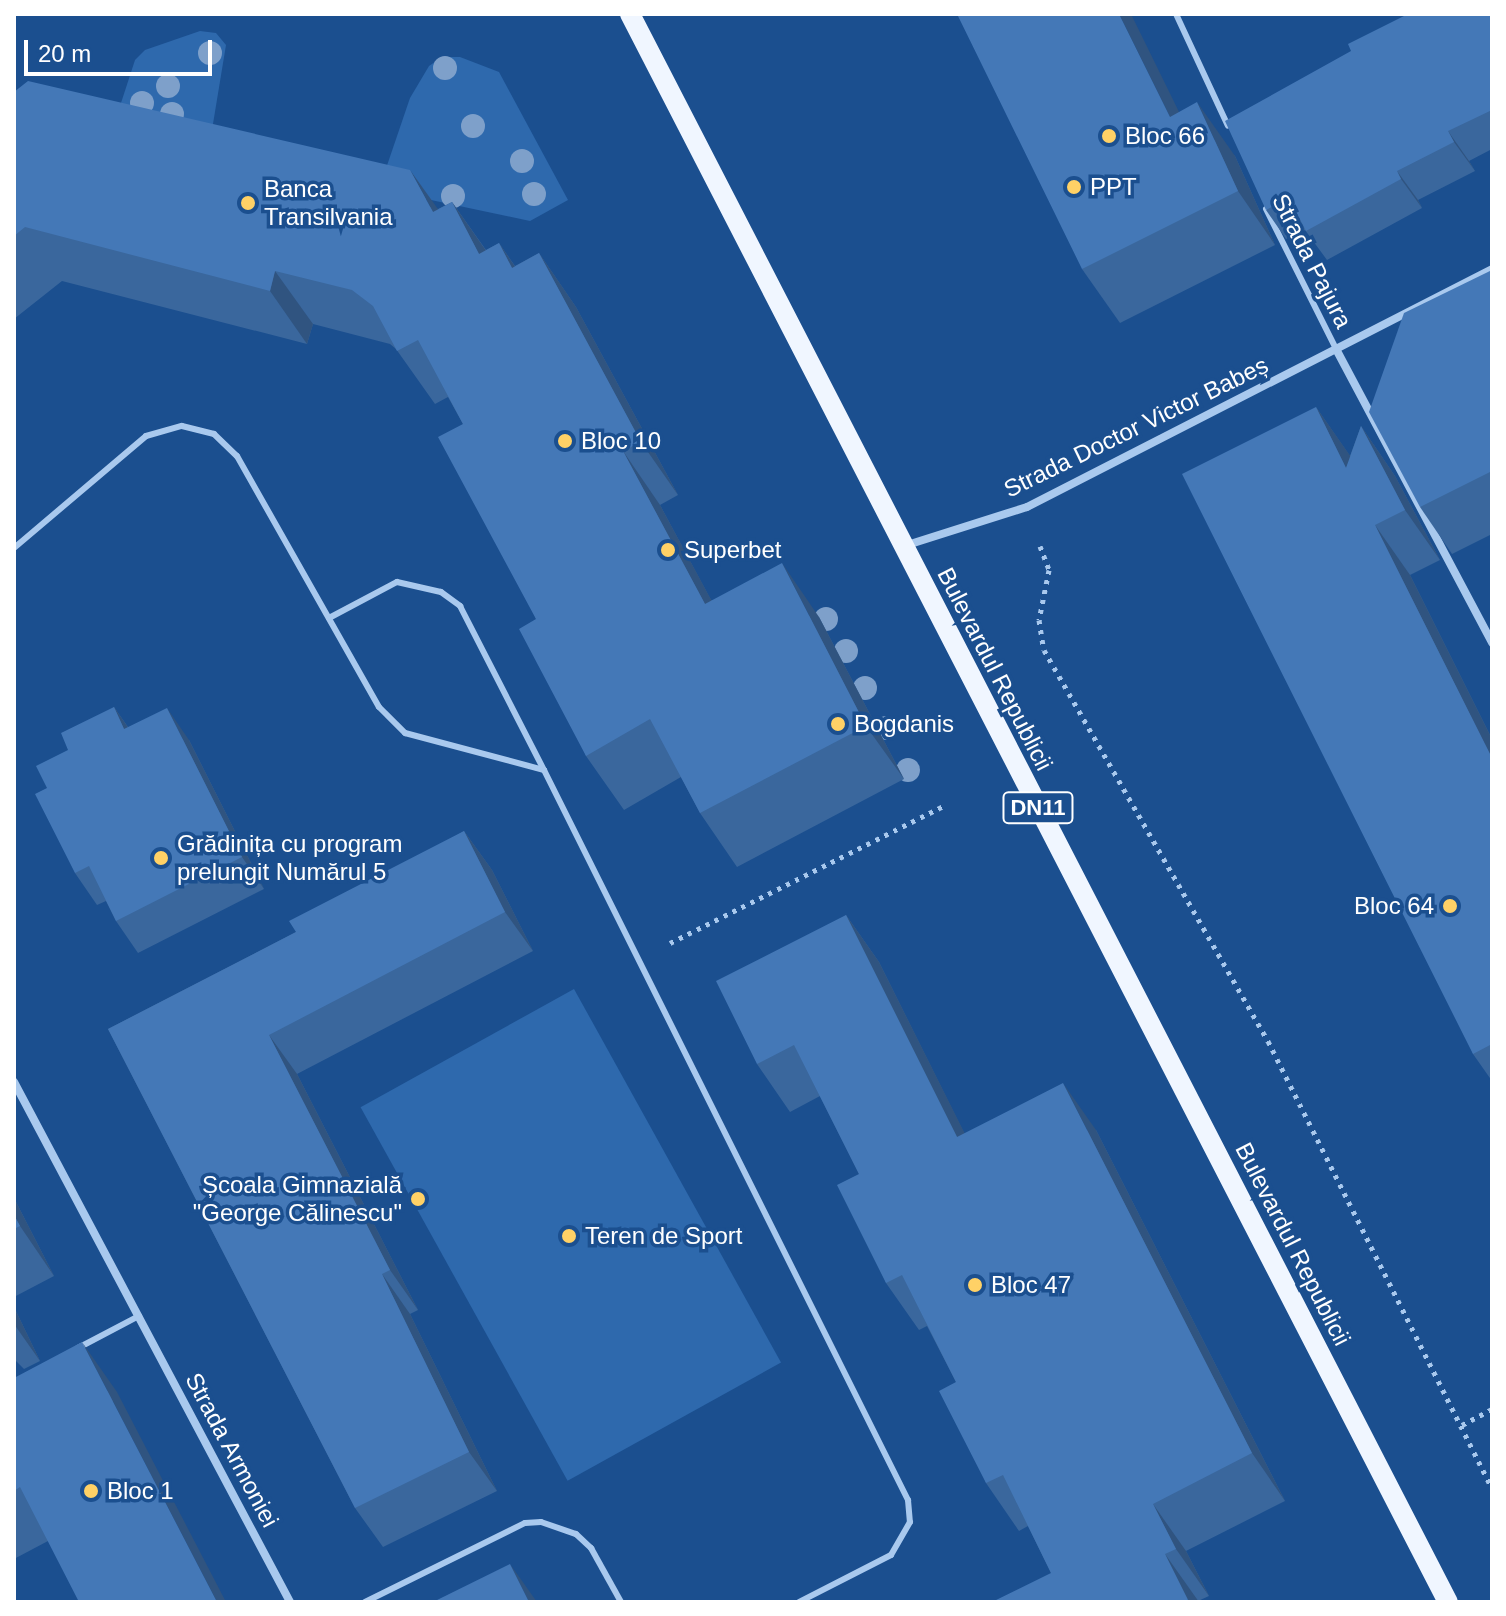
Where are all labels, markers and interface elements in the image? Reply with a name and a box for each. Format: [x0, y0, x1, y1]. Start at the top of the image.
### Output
scale bar [28, 24, 216, 74]
text: 20 m [38, 40, 91, 67]
place label: Bloc 66 [1125, 122, 1205, 150]
marker: Bloc 66 [1100, 127, 1118, 145]
place label: PPT [1090, 173, 1137, 201]
place label: Banca Transilvania [264, 175, 392, 231]
marker: PPT [1065, 178, 1083, 196]
street label: Strada Pajura [1266, 189, 1358, 333]
marker: Banca Transilvania [239, 194, 257, 212]
street label: Strada Doctor Victor Babeș [999, 350, 1273, 504]
place label: Bloc 10 [581, 427, 661, 455]
marker: Bloc 10 [556, 432, 574, 450]
place label: Superbet [684, 536, 781, 564]
marker: Superbet [659, 541, 677, 559]
street label: Bulevardul Republicii [931, 563, 1059, 775]
place label: Bogdanis [854, 710, 954, 738]
marker: Bogdanis [829, 715, 847, 733]
road number: DN11 [1002, 790, 1074, 826]
place label: Grădinița cu program prelungit Numărul 5 [177, 830, 402, 886]
marker: Grădinița cu program prelungit Numărul 5 [152, 849, 170, 867]
place label: Bloc 64 [1354, 892, 1434, 920]
marker: Bloc 64 [1441, 897, 1459, 915]
street label: Bulevardul Republicii [1229, 1138, 1357, 1350]
place label: Școala Gimnazială "George Călinescu" [193, 1171, 402, 1227]
marker: Școala Gimnazială "George Călinescu" [409, 1190, 427, 1208]
place label: Teren de Sport [585, 1222, 742, 1250]
marker: Teren de Sport [560, 1227, 578, 1245]
place label: Bloc 47 [991, 1271, 1071, 1299]
marker: Bloc 47 [966, 1276, 984, 1294]
street label: Strada Armoniei [179, 1367, 285, 1533]
place label: Bloc 1 [107, 1477, 174, 1505]
marker: Bloc 1 [82, 1482, 100, 1500]

